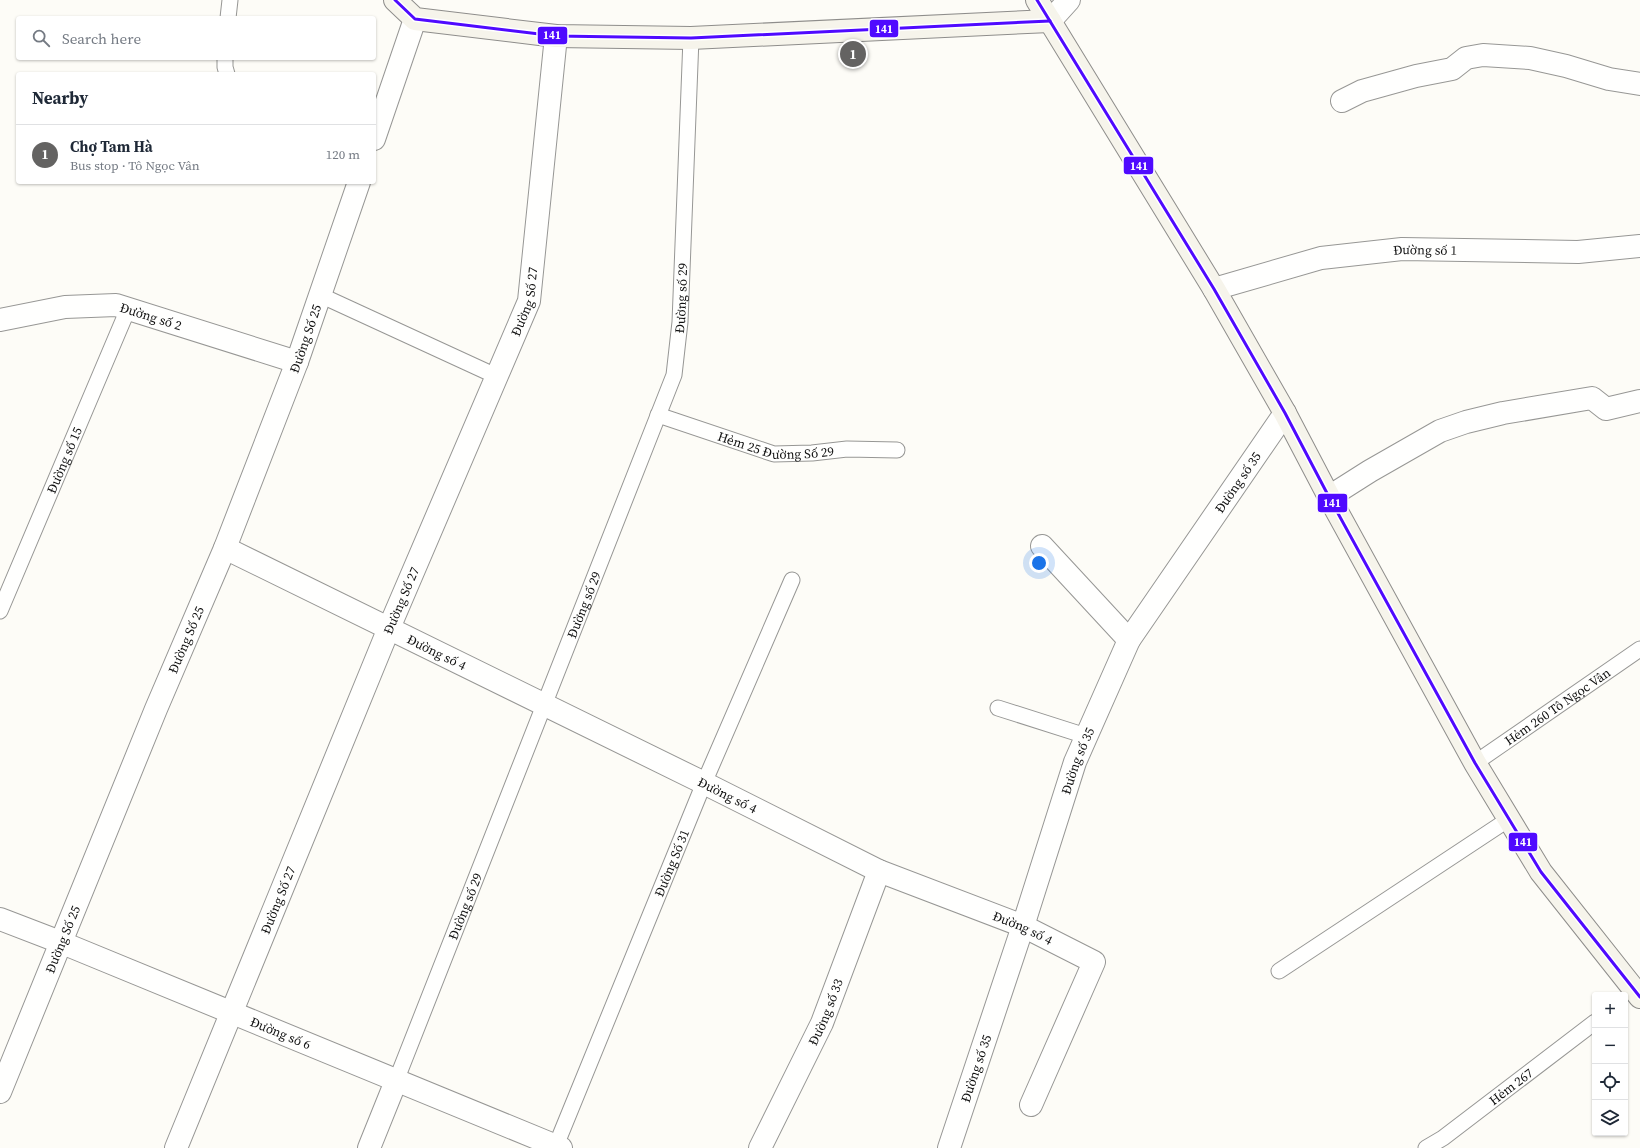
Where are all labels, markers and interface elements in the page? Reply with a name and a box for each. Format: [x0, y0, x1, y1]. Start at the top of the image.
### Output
search box [16, 16, 376, 60]
line badge: 141 [869, 19, 899, 38]
text: 141 [875, 22, 893, 37]
line badge: 141 [537, 26, 568, 45]
icon: search [30, 27, 52, 49]
text: Search here [62, 28, 141, 49]
text: 141 [543, 28, 561, 43]
pin: 1 [840, 39, 866, 69]
text: Nearby [32, 86, 88, 110]
text: Chợ Tam Hà [70, 136, 153, 157]
text: 1 [41, 146, 49, 163]
text: 120 m [326, 146, 360, 163]
line badge: 141 [1123, 156, 1154, 175]
text: Bus stop · Tô Ngọc Vân [70, 157, 200, 174]
text: 141 [1130, 159, 1148, 174]
street label: Đường số 1 [1392, 241, 1457, 258]
street label: Đường số 29 [670, 263, 691, 334]
street label: Đường Số 27 [506, 266, 541, 339]
street label: Đường số 2 [118, 298, 184, 334]
street label: Đường Số 25 [285, 302, 325, 375]
street label: Đường số 15 [42, 424, 86, 496]
street label: Hẻm 25 Đường Số 29 [716, 427, 835, 463]
street label: Đường số 35 [1211, 448, 1264, 516]
line badge: 141 [1317, 493, 1348, 513]
text: 141 [1323, 496, 1341, 511]
your location [1029, 553, 1049, 573]
street label: Đường Số 27 [379, 564, 423, 636]
street label: Đường số 29 [563, 569, 604, 640]
street label: Đường Số 25 [164, 603, 208, 676]
street label: Đường số 4 [404, 630, 470, 674]
street label: Hẻm 260 Tô Ngọc Vân [1501, 664, 1614, 749]
street label: Đường số 35 [1057, 725, 1098, 796]
street label: Đường số 4 [695, 773, 760, 817]
street label: Đường Số 31 [650, 827, 693, 899]
line badge: 141 [1508, 832, 1538, 852]
text: 141 [1514, 835, 1532, 850]
street label: Đường Số 27 [256, 863, 299, 936]
street label: Đường số 29 [444, 870, 486, 942]
street label: Đường Số 25 [41, 903, 84, 975]
street label: Đường số 4 [990, 907, 1056, 948]
street label: Đường số 33 [804, 976, 846, 1048]
map controls [1592, 992, 1628, 1136]
button: + [1592, 992, 1628, 1028]
street label: Đường số 6 [248, 1013, 314, 1053]
button: − [1592, 1028, 1628, 1064]
street label: Đường số 35 [956, 1032, 995, 1104]
street label: Hẻm 267 [1485, 1064, 1537, 1108]
button: locate [1592, 1064, 1628, 1100]
button: layers [1592, 1100, 1628, 1136]

